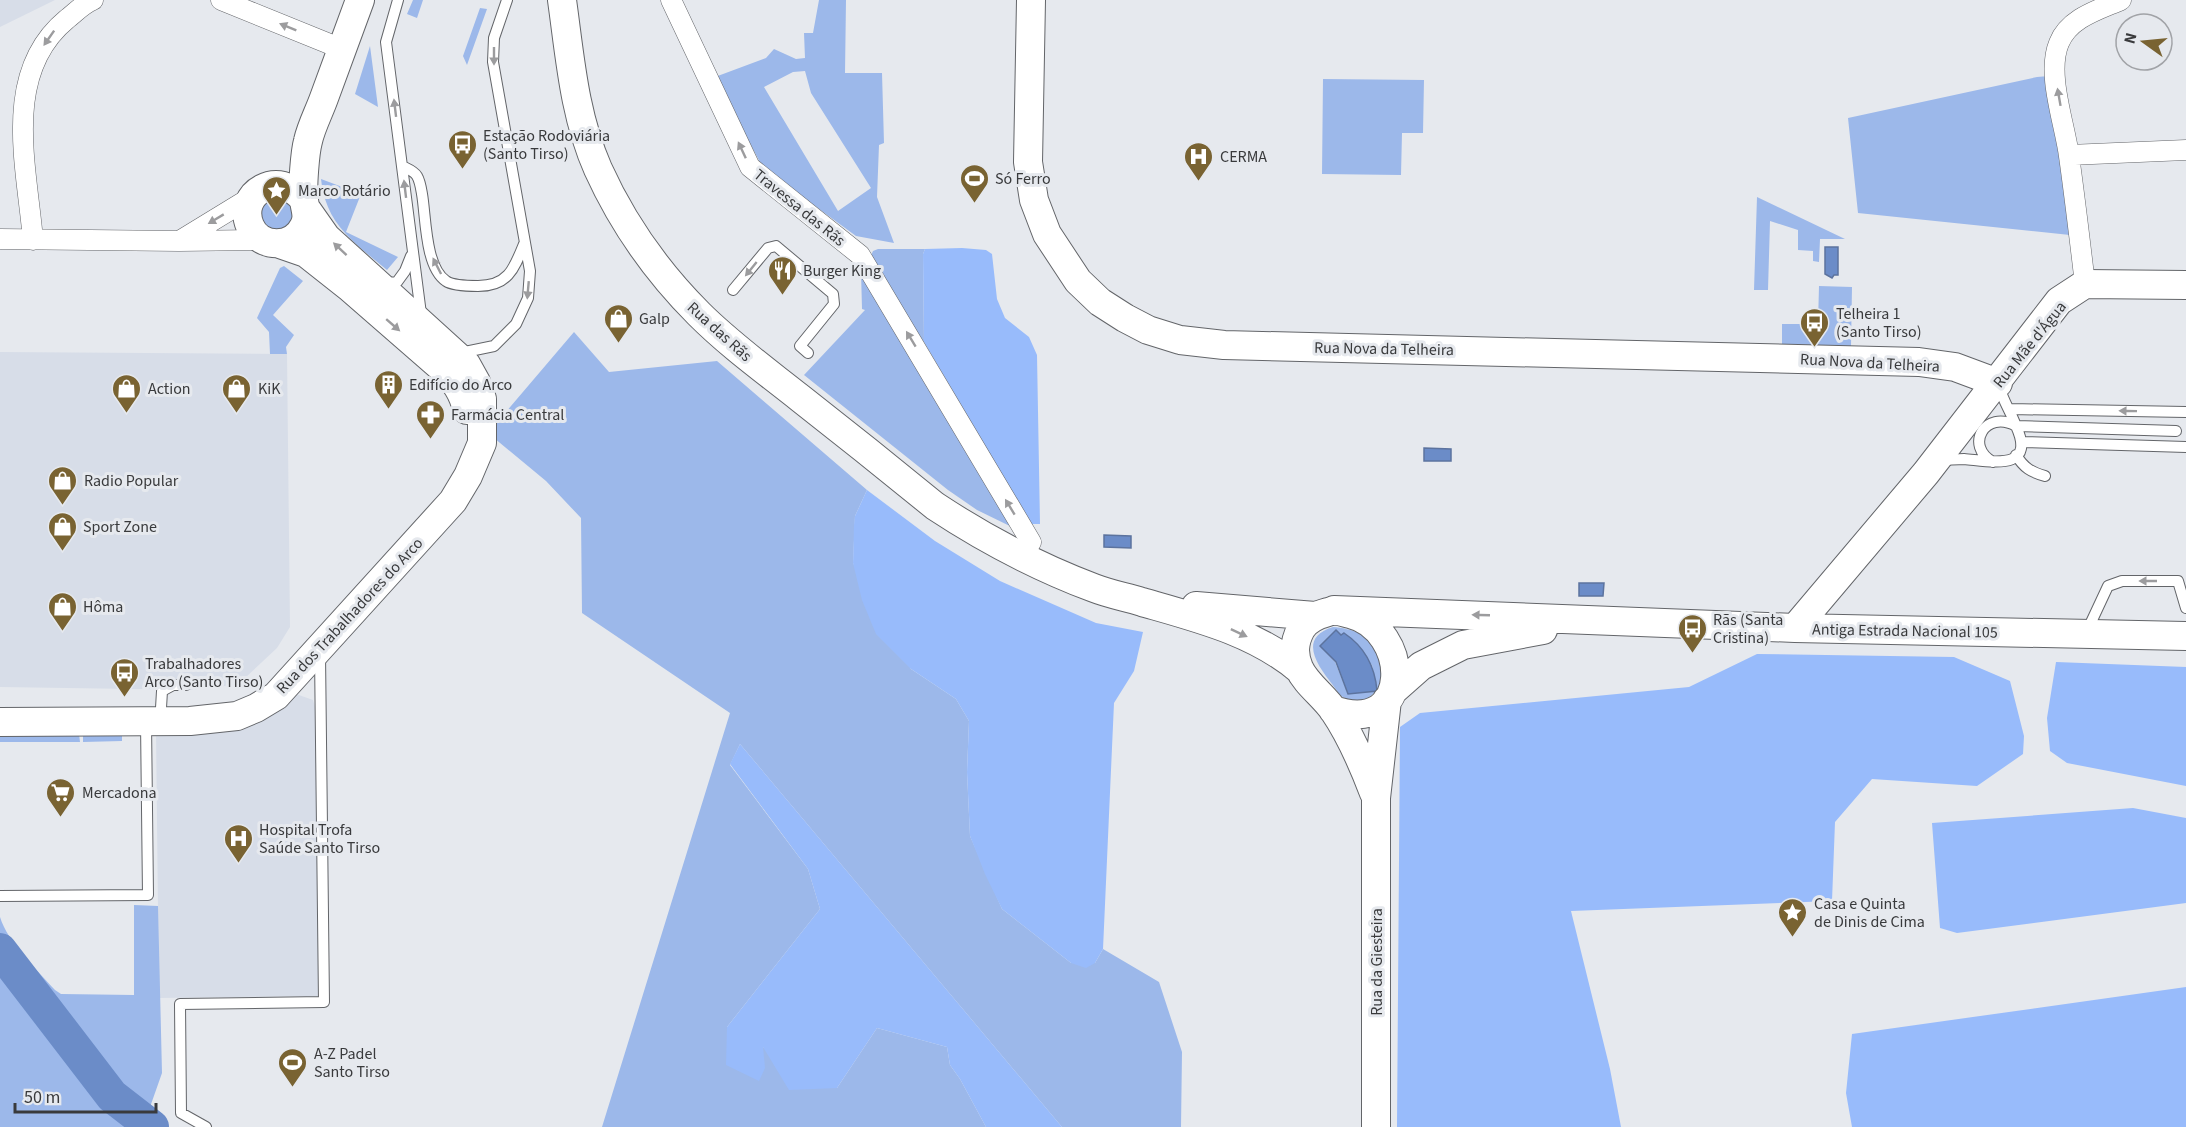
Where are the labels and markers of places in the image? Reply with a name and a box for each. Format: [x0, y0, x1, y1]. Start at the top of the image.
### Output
place label: Estação Rodoviária (Santo Tirso) [483, 125, 610, 165]
bus stop icon: Estação Rodoviária (Santo Tirso) [446, 128, 478, 170]
hospital icon: CERMA [1183, 140, 1215, 182]
place label: CERMA [1220, 146, 1267, 168]
sports icon: Só Ferro [958, 162, 990, 204]
place label: Só Ferro [995, 168, 1051, 190]
place icon: Marco Rotário [261, 174, 293, 216]
place label: Marco Rotário [298, 180, 391, 202]
restaurant icon: Burger King [766, 254, 798, 296]
place label: Burger King [803, 260, 881, 282]
shop icon: Galp [602, 302, 634, 344]
place label: Telheira 1 (Santo Tirso) [1836, 303, 1922, 343]
bus stop icon: Telheira 1 (Santo Tirso) [1799, 306, 1831, 348]
place label: Galp [639, 308, 670, 330]
building icon: Edifício do Arco [372, 368, 404, 410]
shop icon: Action [111, 372, 143, 414]
shop icon: KiK [221, 372, 253, 414]
place label: Edifício do Arco [409, 374, 512, 396]
place label: Action [148, 378, 191, 400]
place label: KiK [258, 378, 281, 400]
pharmacy icon: Farmácia Central [414, 398, 446, 440]
place label: Farmácia Central [451, 404, 564, 426]
shop icon: Radio Popular [47, 464, 79, 506]
place label: Radio Popular [84, 470, 179, 492]
shop icon: Sport Zone [46, 510, 78, 552]
place label: Sport Zone [83, 516, 157, 538]
shop icon: Hôma [46, 590, 78, 632]
place label: Hôma [83, 596, 123, 618]
place label: Rãs (Santa Cristina) [1713, 609, 1783, 649]
bus stop icon: Rãs (Santa Cristina) [1676, 612, 1708, 654]
place label: Trabalhadores Arco (Santo Tirso) [145, 653, 263, 693]
bus stop icon: Trabalhadores Arco (Santo Tirso) [108, 656, 140, 698]
supermarket icon: Mercadona [45, 776, 77, 818]
place label: Mercadona [82, 782, 157, 804]
place label: Hospital Trofa Saúde Santo Tirso [259, 819, 380, 859]
hospital icon: Hospital Trofa Saúde Santo Tirso [222, 822, 254, 864]
place label: Casa e Quinta de Dinis de Cima [1814, 893, 1925, 933]
place icon: Casa e Quinta de Dinis de Cima [1777, 896, 1809, 938]
place label: A-Z Padel Santo Tirso [314, 1043, 390, 1083]
sports icon: A-Z Padel Santo Tirso [277, 1046, 309, 1088]

